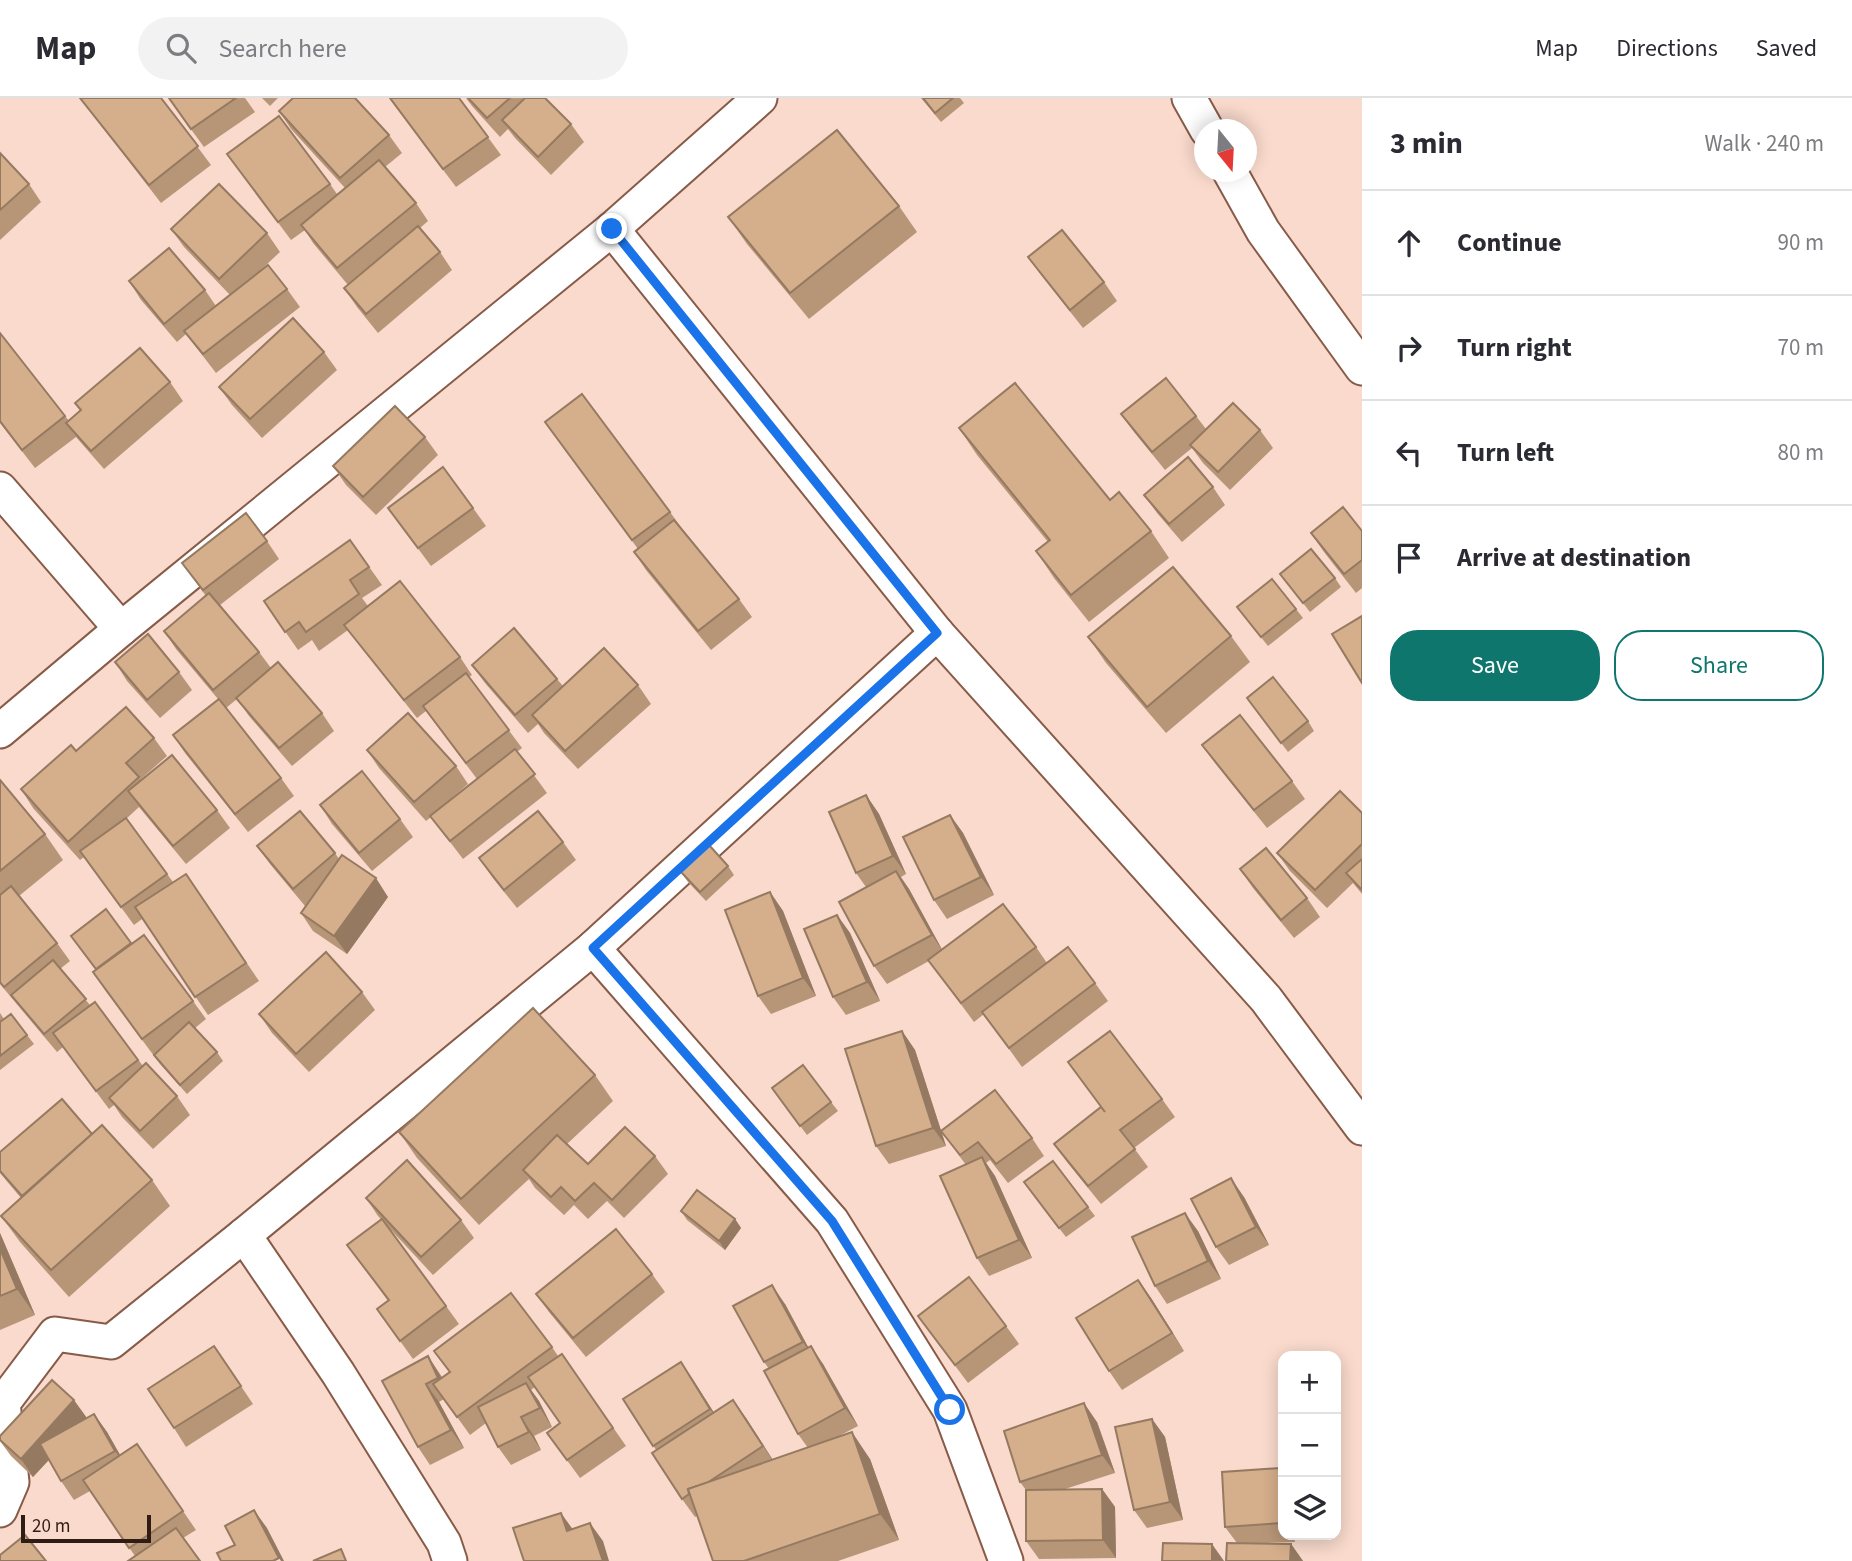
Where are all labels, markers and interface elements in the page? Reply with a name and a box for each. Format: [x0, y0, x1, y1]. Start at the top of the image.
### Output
search box [138, 17, 628, 80]
text: Map [35, 25, 96, 72]
icon: search [162, 29, 200, 67]
text: Search here [218, 30, 347, 67]
text: Map [1535, 31, 1578, 66]
text: Directions [1616, 31, 1718, 66]
text: Saved [1756, 31, 1817, 66]
north arrow [1194, 119, 1257, 182]
text: 3 min [1390, 122, 1463, 165]
text: Walk · 240 m [1705, 127, 1824, 160]
route end [596, 213, 627, 244]
icon: ahead [1390, 224, 1428, 262]
text: Continue [1457, 224, 1562, 261]
text: 90 m [1777, 226, 1824, 259]
icon: right [1390, 329, 1428, 367]
text: Turn right [1457, 329, 1572, 366]
text: 70 m [1777, 331, 1824, 364]
icon: left [1390, 434, 1428, 472]
text: Turn left [1457, 434, 1554, 471]
text: 80 m [1777, 436, 1824, 469]
icon: arrive [1390, 539, 1428, 577]
text: Arrive at destination [1457, 539, 1691, 576]
button: Save [1390, 630, 1600, 701]
button: Share [1614, 630, 1824, 701]
map controls [1278, 1351, 1341, 1540]
button: + [1278, 1351, 1341, 1414]
route start [934, 1394, 965, 1425]
button: − [1278, 1414, 1341, 1477]
button: layers [1278, 1477, 1341, 1540]
scale bar [21, 1512, 150, 1544]
text: 20 m [32, 1513, 70, 1540]

